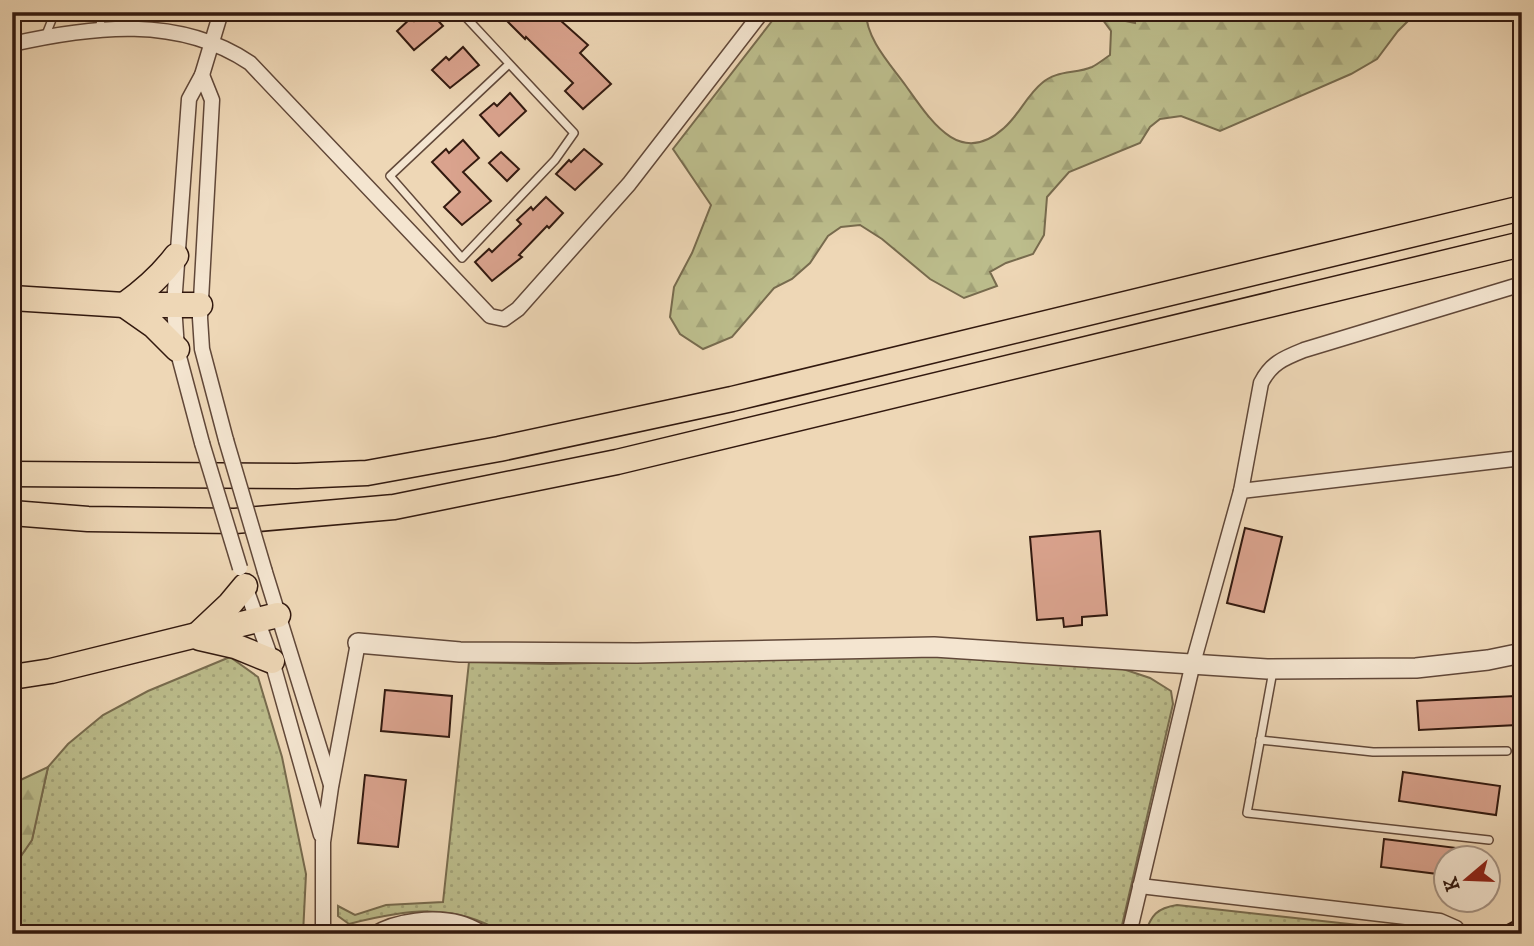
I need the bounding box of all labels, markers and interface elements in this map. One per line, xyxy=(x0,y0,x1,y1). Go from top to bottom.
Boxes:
north arrow xyxy=(1432,844,1502,914)
text: K xyxy=(1439,873,1465,894)

